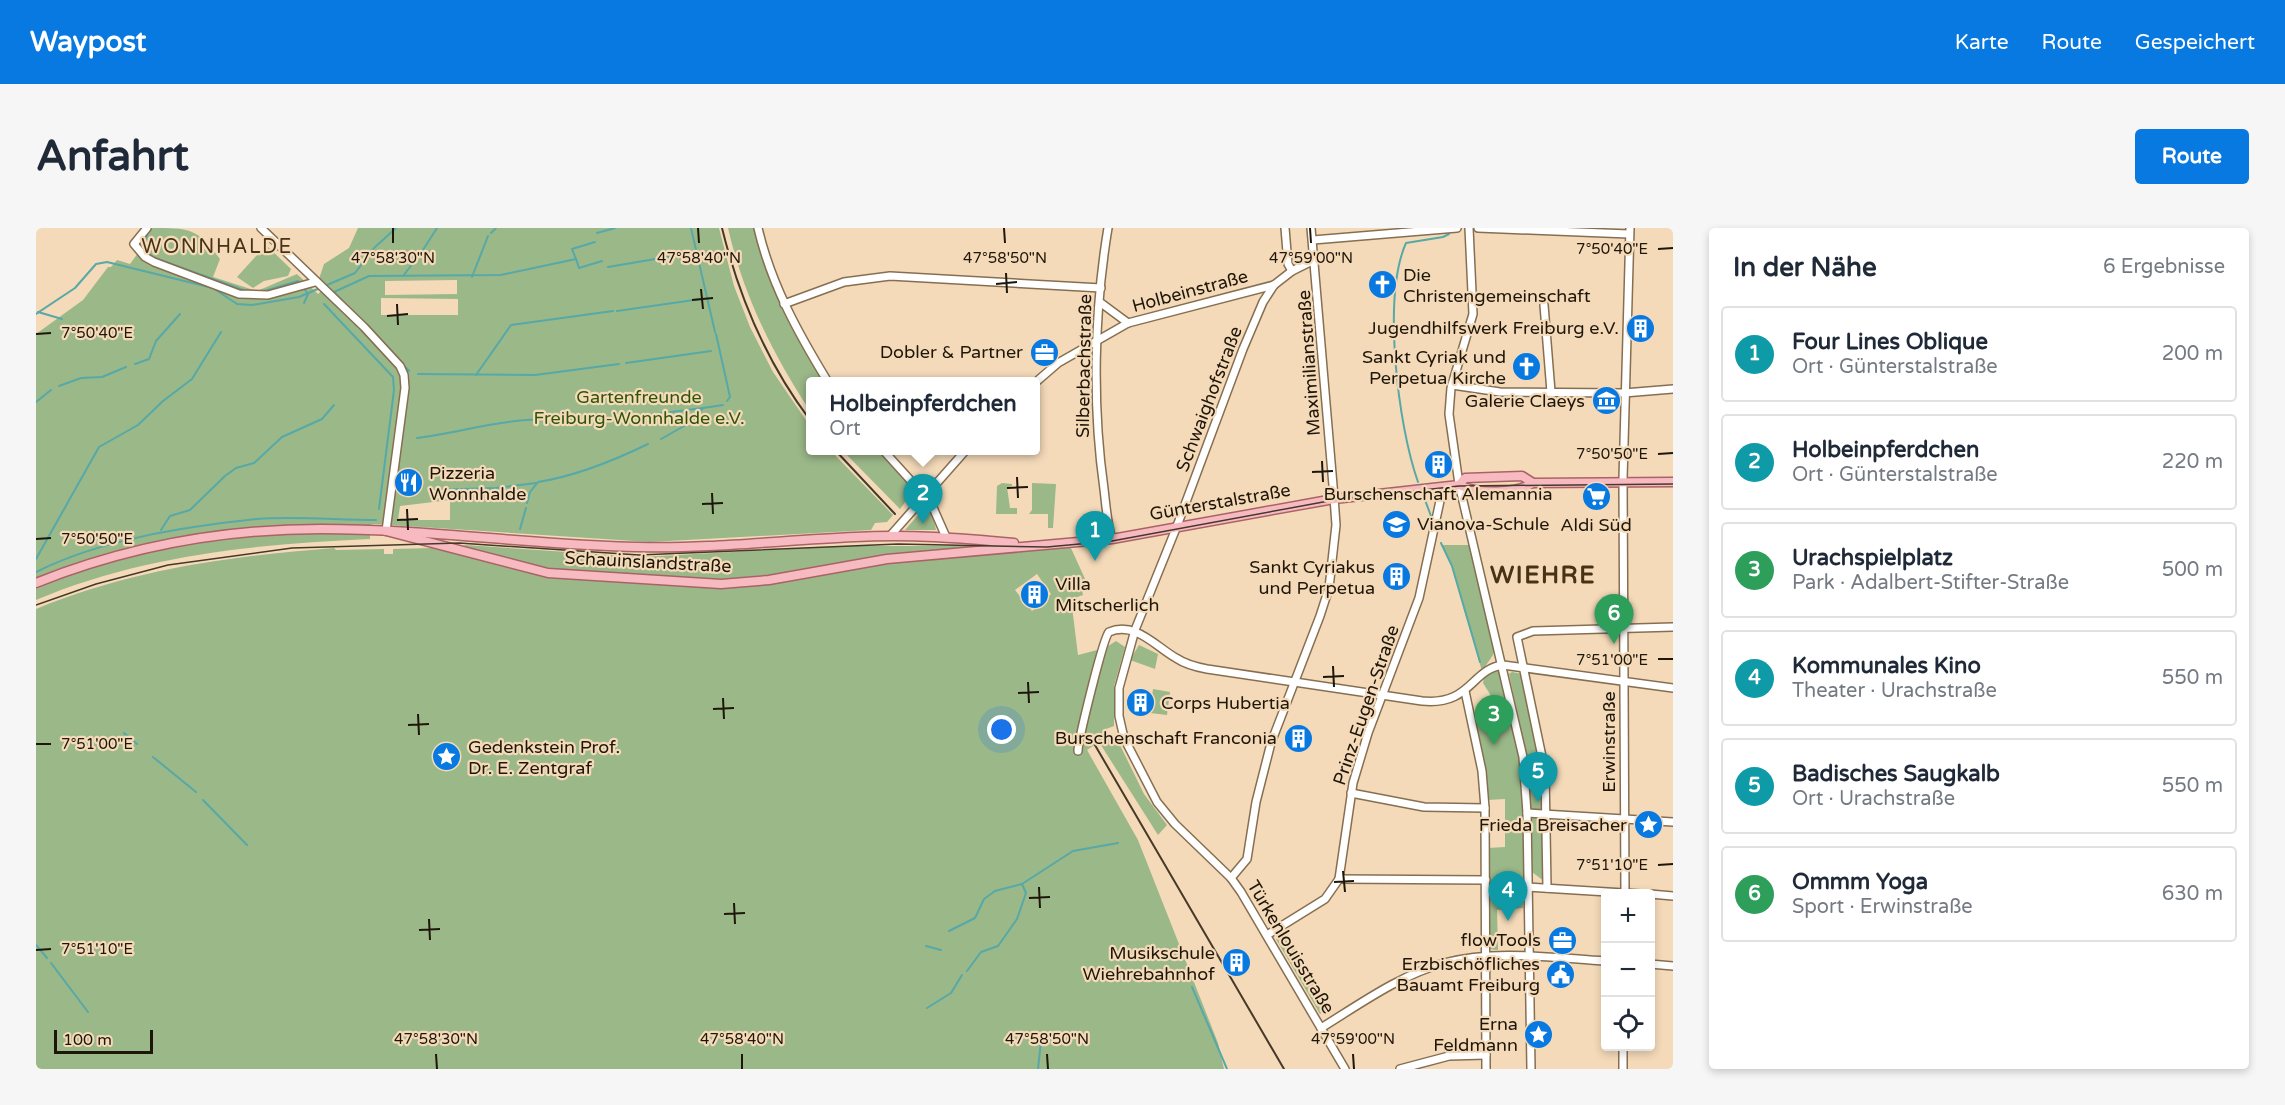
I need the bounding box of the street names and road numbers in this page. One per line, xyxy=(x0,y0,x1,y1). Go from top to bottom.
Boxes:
street label: Holbeinstraße xyxy=(1130,265,1250,317)
street label: Maximilianstraße xyxy=(1293,289,1325,437)
street label: Silberbachstraße xyxy=(1072,294,1096,438)
street label: Schwaighofstraße xyxy=(1171,323,1247,475)
street label: Günterstalstraße xyxy=(1148,479,1292,525)
street label: Schauinslandstraße xyxy=(564,547,732,577)
street label: Prinz-Eugen-Straße xyxy=(1328,622,1404,788)
street label: Erwinstraße xyxy=(1598,691,1620,793)
street label: Türkenlouisstraße xyxy=(1243,876,1339,1018)

